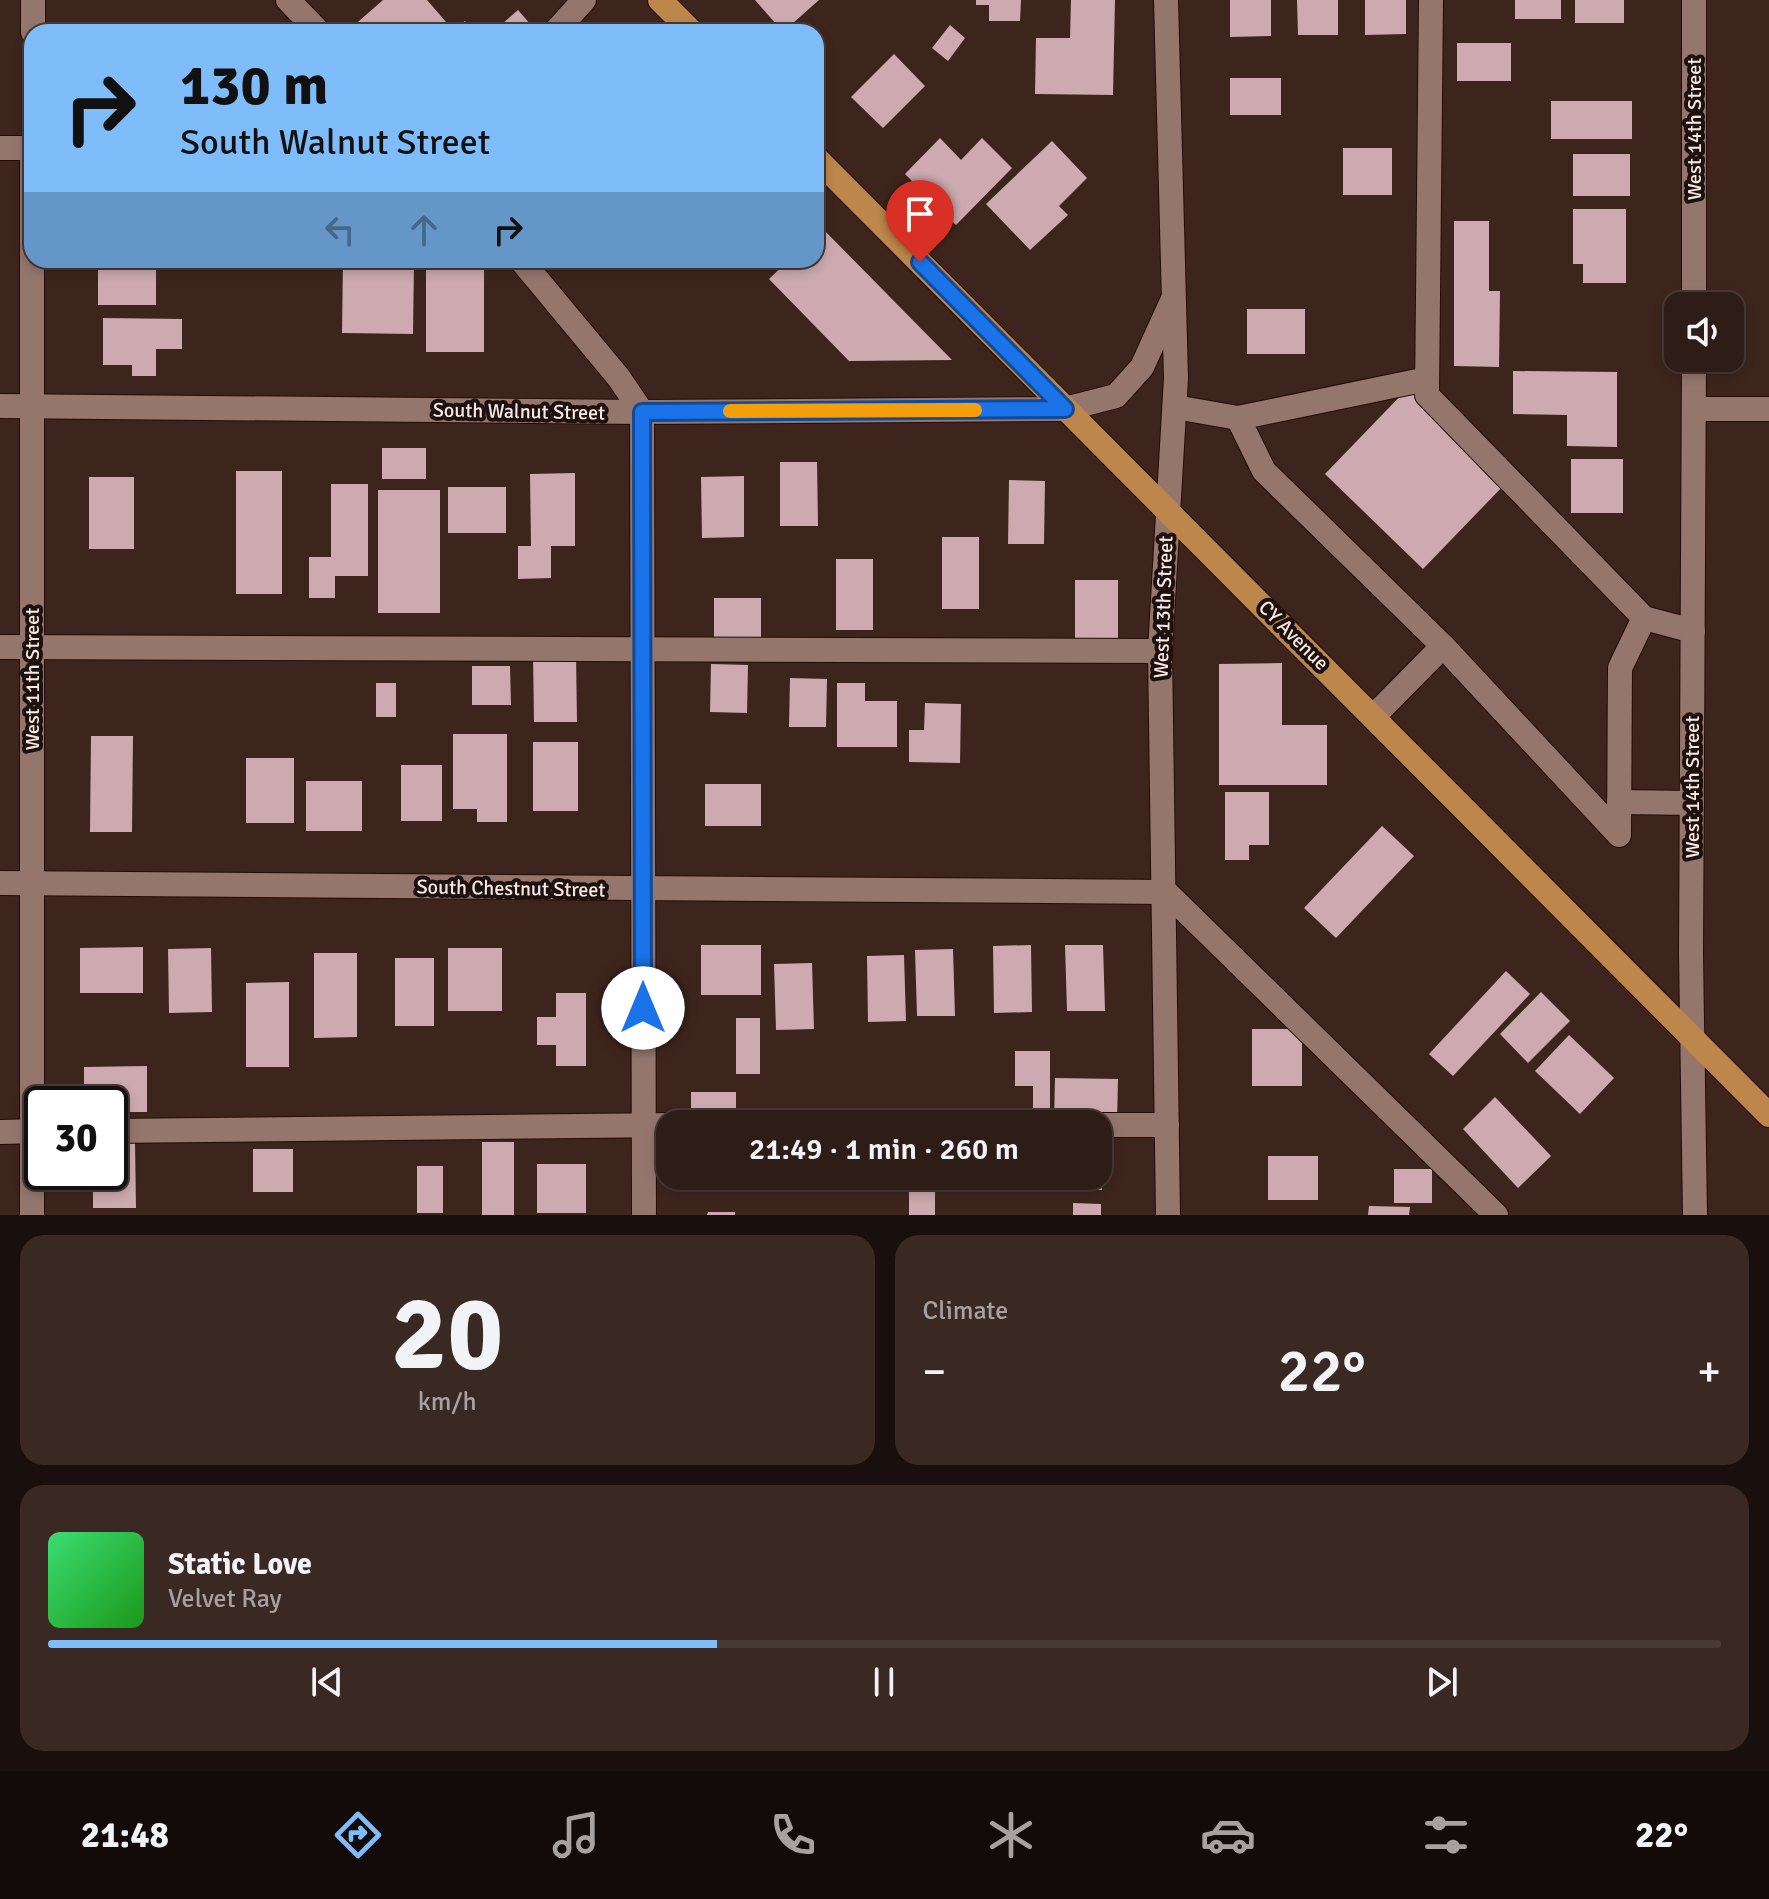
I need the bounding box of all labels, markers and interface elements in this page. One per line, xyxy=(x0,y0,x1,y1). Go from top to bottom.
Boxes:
text: 130 m xyxy=(180,51,328,120)
icon: right xyxy=(48,56,152,160)
street label: West 14th Street xyxy=(1682,58,1707,200)
text: South Walnut Street xyxy=(180,120,490,165)
pin xyxy=(886,180,954,262)
icon: arrive xyxy=(898,192,942,236)
icon: left xyxy=(318,208,362,252)
icon: ahead xyxy=(402,208,446,252)
icon: right xyxy=(486,208,530,252)
map controls xyxy=(1664,292,1744,372)
button: sound xyxy=(1664,292,1744,372)
street label: South Walnut Street xyxy=(433,397,605,426)
street label: West 13th Street xyxy=(1149,535,1178,679)
street label: CY Avenue xyxy=(1253,595,1334,676)
street label: West 11th Street xyxy=(20,608,45,750)
street label: West 14th Street xyxy=(1680,716,1705,858)
street label: South Chestnut Street xyxy=(416,874,606,903)
position arrow xyxy=(601,966,685,1050)
speed limit sign: 30 xyxy=(24,1086,128,1190)
text: 21:49 · 1 min · 260 m xyxy=(749,1131,1019,1168)
text: 20 xyxy=(391,1270,503,1398)
text: Climate xyxy=(923,1295,1008,1327)
text: 22° xyxy=(1278,1335,1366,1409)
text: − xyxy=(923,1345,946,1399)
text: + xyxy=(1697,1345,1721,1399)
text: km/h xyxy=(418,1386,477,1418)
text: Static Love xyxy=(168,1546,312,1583)
text: Velvet Ray xyxy=(168,1583,282,1615)
icon: previous xyxy=(305,1660,349,1704)
icon: pause xyxy=(862,1660,906,1704)
icon: next xyxy=(1420,1660,1464,1704)
icon: directions xyxy=(330,1807,386,1863)
icon: music xyxy=(548,1807,604,1863)
icon: phone xyxy=(765,1807,821,1863)
icon: climate xyxy=(983,1807,1039,1863)
icon: car xyxy=(1200,1807,1256,1863)
icon: filters xyxy=(1418,1807,1474,1863)
text: 21:48 xyxy=(81,1813,169,1858)
text: 22° xyxy=(1635,1813,1688,1858)

